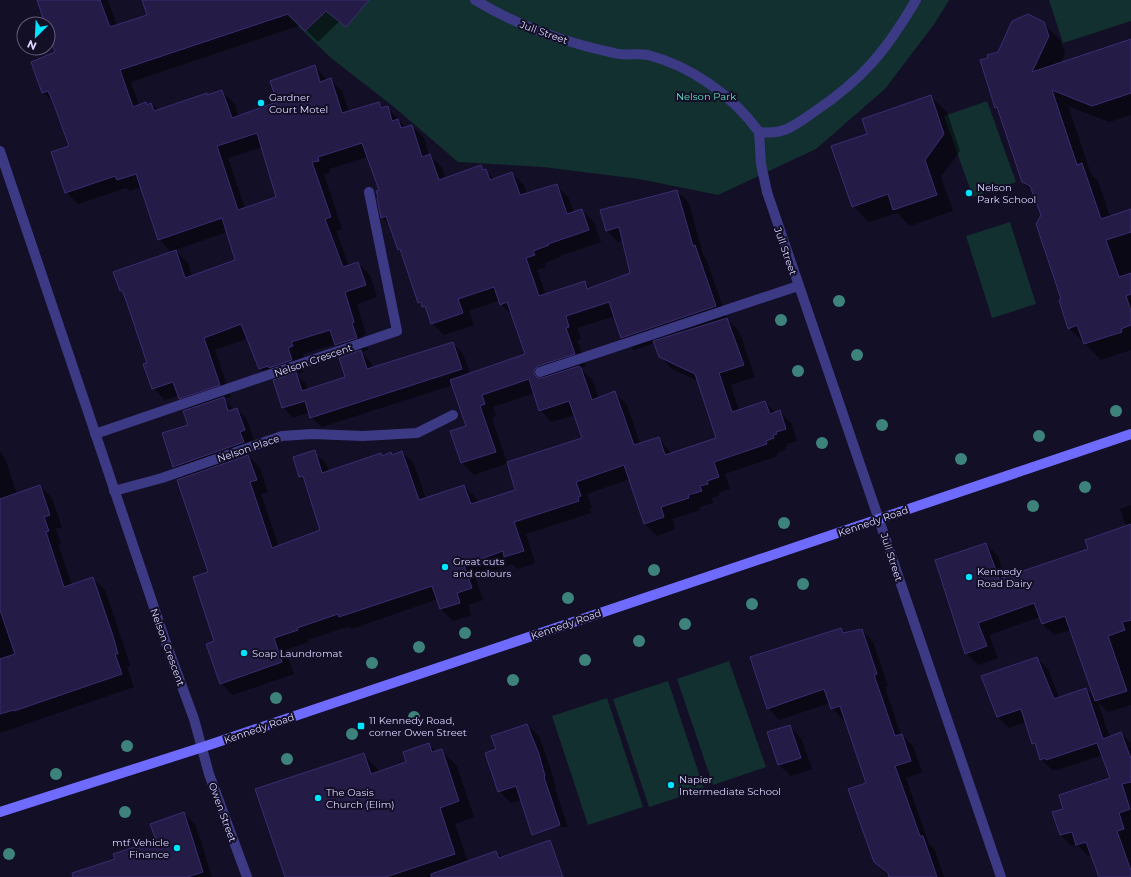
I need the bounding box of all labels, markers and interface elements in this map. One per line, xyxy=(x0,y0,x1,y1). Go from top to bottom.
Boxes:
north arrow xyxy=(16,16,56,56)
street label: Jull Street xyxy=(517,17,570,47)
text: N xyxy=(25,37,39,53)
park label: Nelson Park xyxy=(676,90,736,103)
place label: Gardner Court Motel xyxy=(269,91,328,116)
marker: Gardner Court Motel xyxy=(256,98,266,108)
place label: Nelson Park School xyxy=(977,181,1036,206)
marker: Nelson Park School xyxy=(964,188,974,198)
street label: Jull Street xyxy=(771,224,800,277)
street label: Nelson Crescent xyxy=(272,341,354,380)
street label: Nelson Place xyxy=(215,432,281,465)
street label: Kennedy Road xyxy=(836,503,910,540)
street label: Jull Street xyxy=(877,530,905,583)
place label: Great cuts and colours xyxy=(453,555,512,580)
marker: Great cuts and colours xyxy=(440,562,450,572)
place label: Kennedy Road Dairy xyxy=(977,565,1033,590)
marker: Kennedy Road Dairy xyxy=(964,572,974,582)
street label: Kennedy Road xyxy=(529,606,603,643)
street label: Nelson Crescent xyxy=(147,607,188,688)
place label: Soap Laundromat xyxy=(252,647,342,660)
marker: Soap Laundromat xyxy=(239,648,249,658)
street label: Kennedy Road xyxy=(222,710,296,747)
place label: 11 Kennedy Road, corner Owen Street xyxy=(369,714,467,739)
marker: 11 Kennedy Road, corner Owen Street xyxy=(356,721,366,731)
place label: Napier Intermediate School xyxy=(679,773,781,798)
street label: Owen Street xyxy=(206,780,239,844)
marker: Napier Intermediate School xyxy=(666,780,676,790)
place label: The Oasis Church (Elim) xyxy=(326,786,395,811)
marker: The Oasis Church (Elim) xyxy=(313,793,323,803)
place label: mtf Vehicle Finance xyxy=(112,836,169,861)
marker: mtf Vehicle Finance xyxy=(172,843,182,853)

